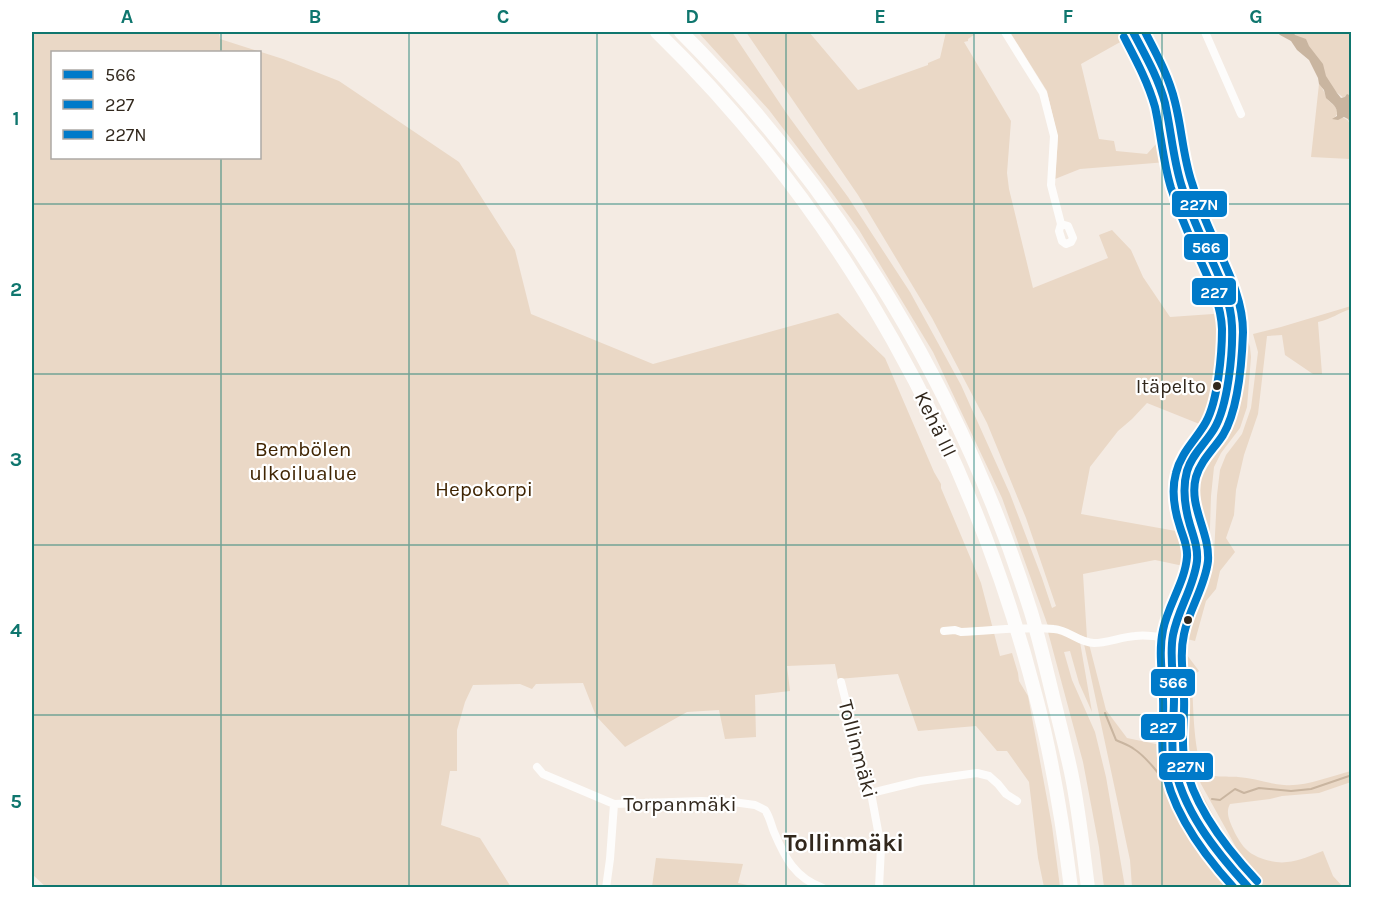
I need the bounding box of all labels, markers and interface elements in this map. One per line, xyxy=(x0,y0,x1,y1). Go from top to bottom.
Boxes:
text: A xyxy=(121,5,134,28)
text: B xyxy=(309,5,321,28)
text: C xyxy=(497,5,509,28)
text: D xyxy=(685,5,699,28)
text: E xyxy=(874,5,886,28)
text: F xyxy=(1063,5,1074,28)
text: G xyxy=(1249,5,1263,28)
legend xyxy=(51,51,261,159)
text: 566 xyxy=(105,64,136,86)
text: 227 xyxy=(105,94,135,116)
text: 1 xyxy=(12,107,20,130)
text: 227N xyxy=(105,124,147,146)
line badge: 227N xyxy=(1171,190,1228,218)
text: 227N xyxy=(1180,195,1218,214)
line badge: 566 xyxy=(1183,233,1229,261)
text: 566 xyxy=(1192,238,1220,257)
line badge: 227 xyxy=(1191,277,1237,306)
text: 2 xyxy=(10,278,22,301)
text: 227 xyxy=(1200,283,1228,302)
place label: Itäpelto xyxy=(1136,375,1206,398)
marker: Itäpelto xyxy=(1211,380,1223,392)
street label: Kehä III xyxy=(910,387,962,461)
park label: Bembölen ulkoilualue xyxy=(249,437,357,485)
text: 3 xyxy=(10,448,22,471)
park label: Hepokorpi xyxy=(435,477,533,501)
unlabelled marker xyxy=(1182,614,1194,626)
text: 4 xyxy=(10,619,22,642)
line badge: 566 xyxy=(1150,668,1196,697)
text: 566 xyxy=(1159,673,1187,692)
street label: Tollinmäki xyxy=(833,697,883,801)
line badge: 227 xyxy=(1140,713,1186,741)
text: 227 xyxy=(1149,718,1177,737)
line badge: 227N xyxy=(1158,752,1214,781)
text: 227N xyxy=(1167,757,1205,776)
text: 5 xyxy=(10,790,22,813)
street label: Torpanmäki xyxy=(623,792,737,816)
district label: Tollinmäki xyxy=(784,829,904,857)

